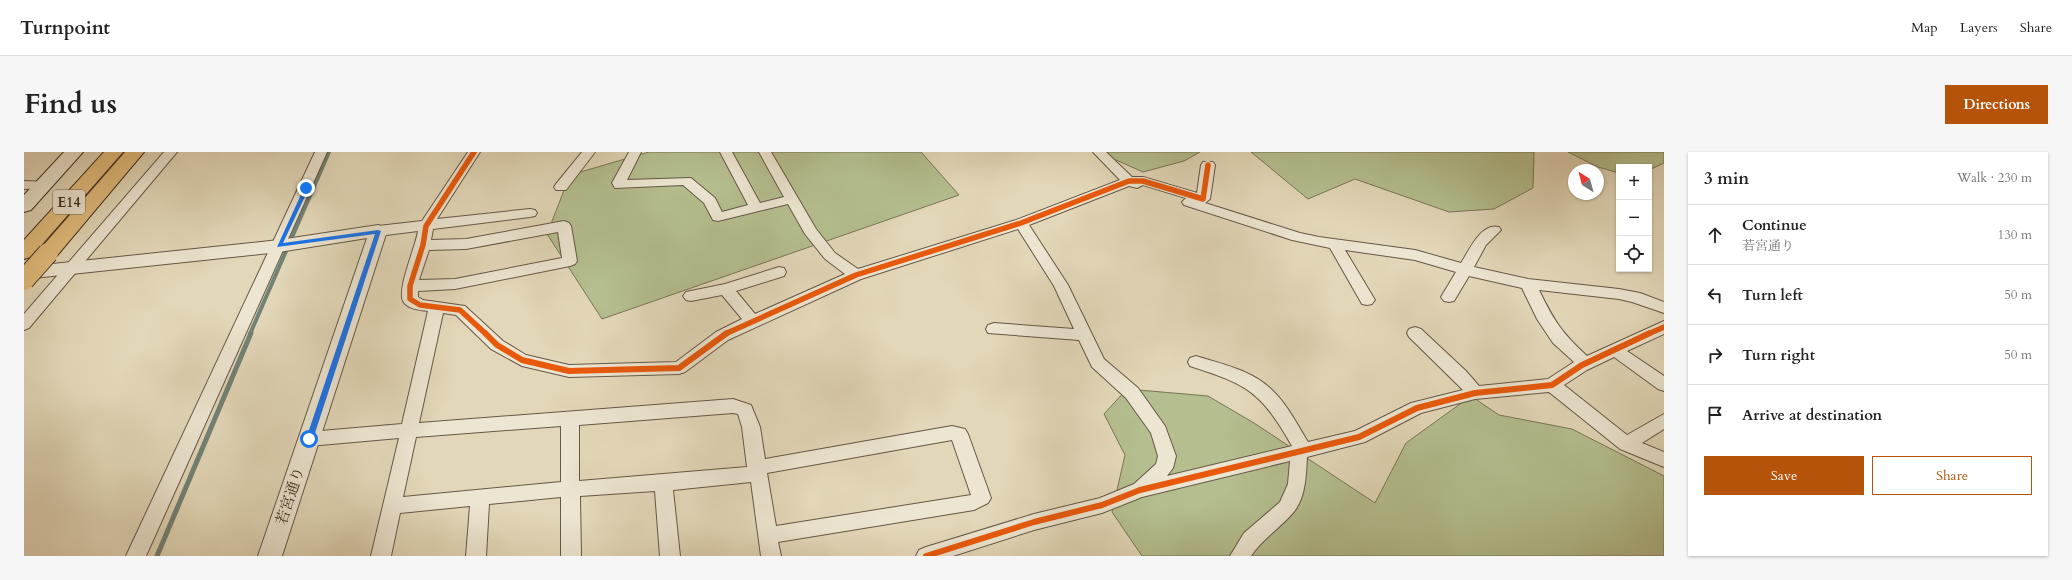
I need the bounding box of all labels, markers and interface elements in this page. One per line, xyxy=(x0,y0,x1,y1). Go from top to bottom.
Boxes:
text: Turnpoint xyxy=(20,15,110,41)
text: Map xyxy=(1911,18,1938,37)
text: Layers xyxy=(1960,18,1998,37)
text: Share xyxy=(2020,18,2052,37)
text: Find us xyxy=(24,85,117,123)
button: Directions xyxy=(1945,85,2048,124)
north arrow xyxy=(1568,164,1604,200)
map controls xyxy=(1616,164,1652,272)
button: + xyxy=(1616,164,1652,200)
text: 3 min xyxy=(1704,167,1749,190)
text: Walk · 230 m xyxy=(1957,169,2032,187)
route end xyxy=(297,179,315,197)
road number: E14 xyxy=(53,190,85,214)
button: − xyxy=(1616,200,1652,236)
text: Continue xyxy=(1742,215,1807,235)
icon: ahead xyxy=(1704,224,1726,246)
text: 130 m xyxy=(1998,226,2032,244)
button: locate xyxy=(1616,236,1652,272)
text: 若宮通り xyxy=(1742,237,1794,255)
icon: left xyxy=(1704,284,1726,306)
text: Turn left xyxy=(1742,285,1803,305)
text: 50 m xyxy=(2004,286,2032,304)
icon: right xyxy=(1704,344,1726,366)
text: Turn right xyxy=(1742,345,1815,365)
text: 50 m xyxy=(2004,346,2032,364)
icon: arrive xyxy=(1704,404,1726,426)
text: Arrive at destination xyxy=(1742,405,1882,425)
route start xyxy=(300,430,318,448)
button: Save xyxy=(1704,456,1864,495)
button: Share xyxy=(1872,456,2032,495)
street label: 若宮通り xyxy=(271,464,309,528)

